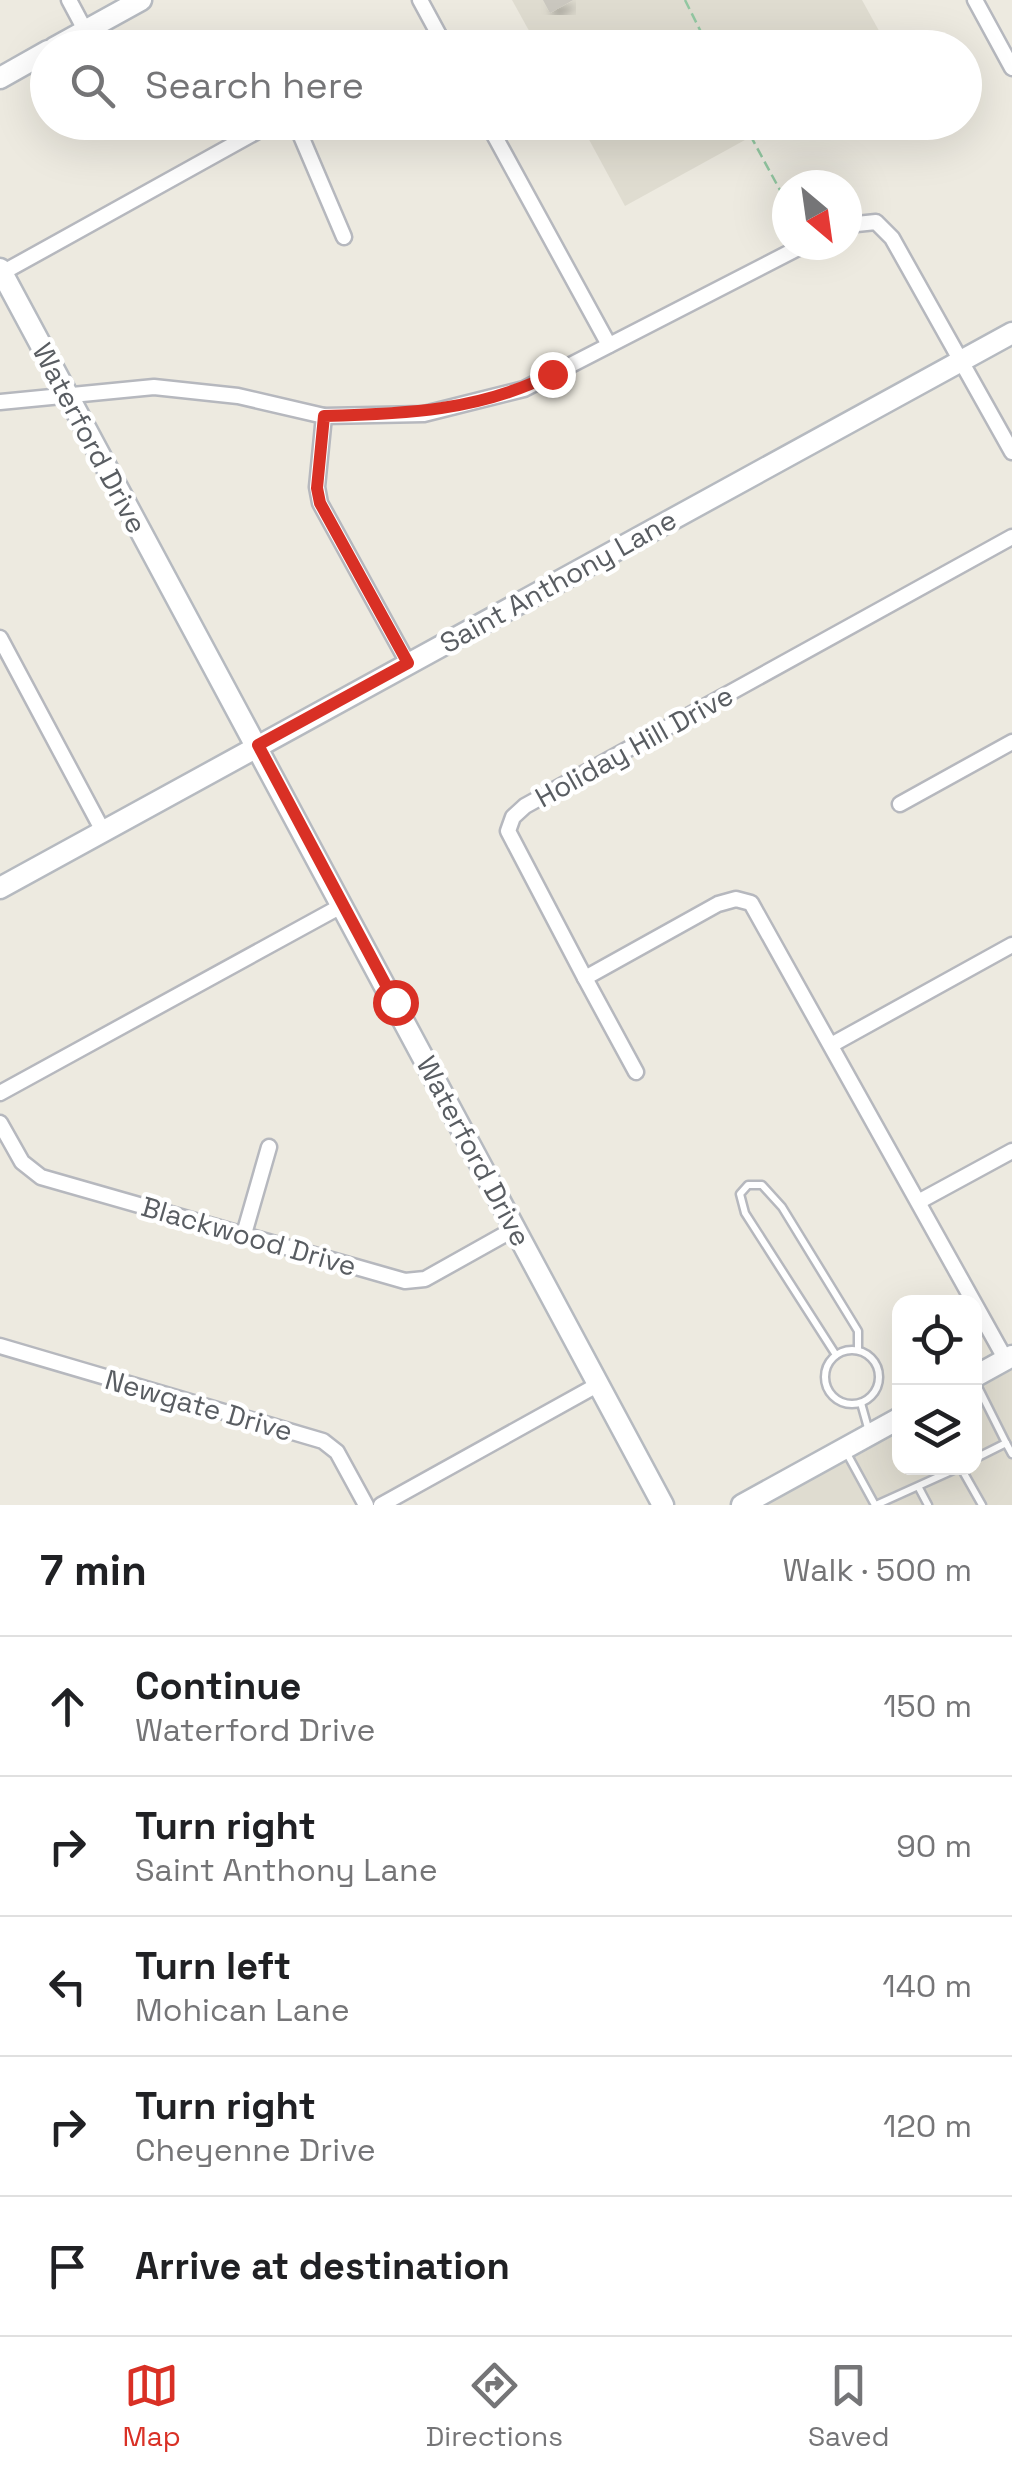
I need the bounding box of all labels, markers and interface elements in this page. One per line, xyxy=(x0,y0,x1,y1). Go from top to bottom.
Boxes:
search box xyxy=(30,30,982,140)
icon: search xyxy=(65,58,120,113)
text: Search here xyxy=(145,61,364,109)
north arrow xyxy=(772,170,862,260)
street label: Waterford Drive xyxy=(25,337,155,539)
route end xyxy=(530,352,576,398)
street label: Saint Anthony Lane xyxy=(433,501,683,661)
street label: Holiday Hill Drive xyxy=(529,677,739,815)
route start xyxy=(373,980,419,1026)
street label: Waterford Drive xyxy=(409,1050,539,1252)
street label: Blackwood Drive xyxy=(137,1188,361,1284)
map controls xyxy=(892,1295,982,1475)
button: locate xyxy=(892,1295,982,1385)
street label: Newgate Drive xyxy=(101,1361,297,1449)
button: layers xyxy=(892,1385,982,1475)
text: 7 min xyxy=(40,1544,147,1597)
text: Walk · 500 m xyxy=(783,1550,972,1590)
text: Continue xyxy=(135,1662,301,1710)
icon: ahead xyxy=(40,1679,95,1734)
text: 150 m xyxy=(883,1686,972,1726)
text: Waterford Drive xyxy=(135,1710,375,1750)
text: Turn right xyxy=(135,1802,316,1850)
icon: right xyxy=(40,1819,95,1874)
text: 90 m xyxy=(896,1826,972,1866)
text: Saint Anthony Lane xyxy=(135,1850,438,1890)
text: Turn left xyxy=(135,1942,291,1990)
icon: left xyxy=(40,1959,95,2014)
text: 140 m xyxy=(882,1966,972,2006)
text: Mohican Lane xyxy=(135,1990,350,2030)
text: Turn right xyxy=(135,2082,316,2130)
icon: right xyxy=(40,2099,95,2154)
text: 120 m xyxy=(883,2106,972,2146)
text: Cheyenne Drive xyxy=(135,2130,376,2170)
icon: arrive xyxy=(40,2239,95,2294)
text: Arrive at destination xyxy=(135,2242,510,2290)
tab: Map xyxy=(122,2358,181,2454)
tab: Directions xyxy=(426,2358,563,2454)
tab: Saved xyxy=(808,2358,890,2454)

